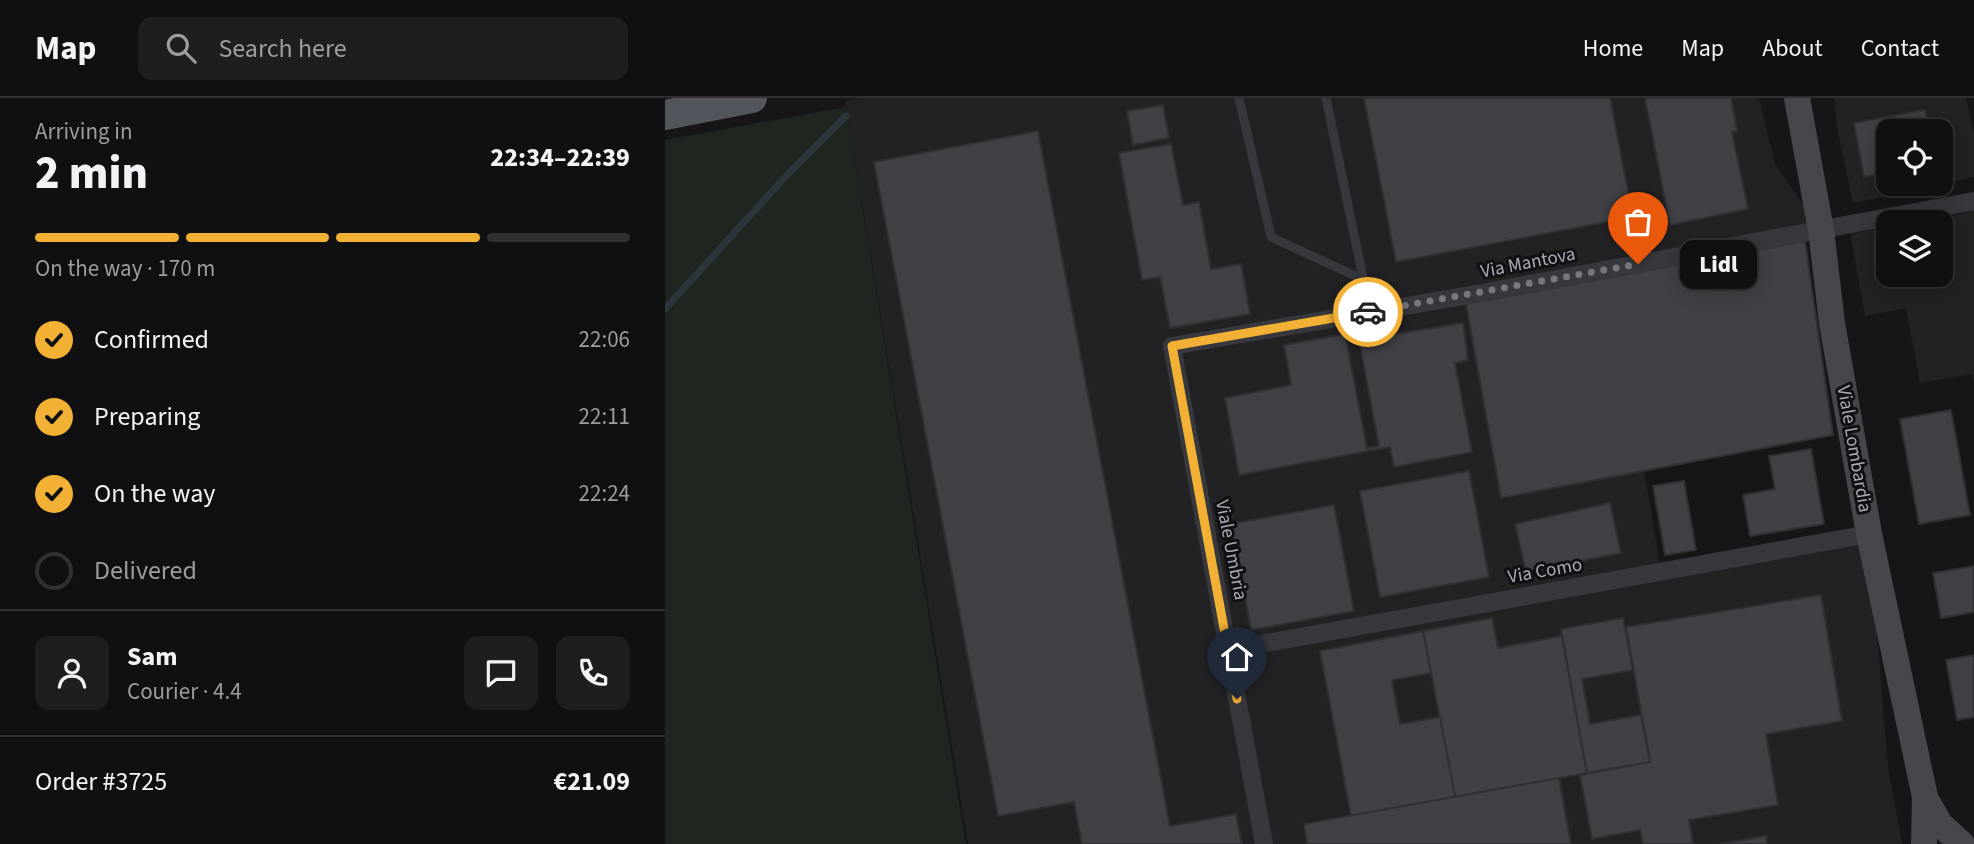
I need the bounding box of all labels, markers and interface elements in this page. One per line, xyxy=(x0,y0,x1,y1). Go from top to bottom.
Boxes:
search box xyxy=(138,17,628,80)
text: Map xyxy=(35,25,96,72)
icon: search xyxy=(162,29,200,67)
text: Search here xyxy=(218,30,347,67)
text: Home xyxy=(1583,31,1643,66)
text: Map xyxy=(1681,31,1724,66)
text: About xyxy=(1762,31,1823,66)
text: Contact xyxy=(1861,31,1939,66)
text: Arriving in xyxy=(35,115,133,148)
map controls xyxy=(1876,119,1953,287)
button: locate xyxy=(1876,119,1953,196)
text: 22:34–22:39 xyxy=(490,139,630,176)
text: 2 min xyxy=(35,141,148,206)
pin xyxy=(1608,192,1668,264)
icon: bag xyxy=(1619,203,1657,241)
button: layers xyxy=(1876,210,1953,287)
callout: Lidl xyxy=(1680,240,1757,288)
street label: Via Mantova xyxy=(1478,241,1578,285)
text: Lidl xyxy=(1699,248,1738,281)
text: On the way · 170 m xyxy=(35,252,215,285)
courier xyxy=(1333,277,1403,347)
icon: car xyxy=(1349,293,1387,331)
icon: check xyxy=(35,321,73,359)
text: Confirmed xyxy=(94,321,209,358)
text: 22:06 xyxy=(579,323,630,356)
street label: Viale Lombardia xyxy=(1830,384,1878,514)
icon: check xyxy=(35,398,73,436)
text: Preparing xyxy=(94,398,200,435)
text: 22:11 xyxy=(579,400,630,433)
icon: check xyxy=(35,475,73,513)
text: On the way xyxy=(94,475,215,512)
text: 22:24 xyxy=(579,477,630,510)
street label: Viale Umbria xyxy=(1208,498,1254,602)
street label: Via Como xyxy=(1506,551,1584,591)
text: Delivered xyxy=(94,552,197,589)
pin xyxy=(1207,627,1267,699)
button: person xyxy=(35,636,109,710)
button: chat xyxy=(464,636,538,710)
button: phone xyxy=(556,636,630,710)
text: Sam xyxy=(127,638,177,675)
icon: home xyxy=(1218,638,1256,676)
text: Courier · 4.4 xyxy=(127,675,242,708)
text: Order #3725 xyxy=(35,763,167,800)
text: €21.09 xyxy=(554,763,630,800)

